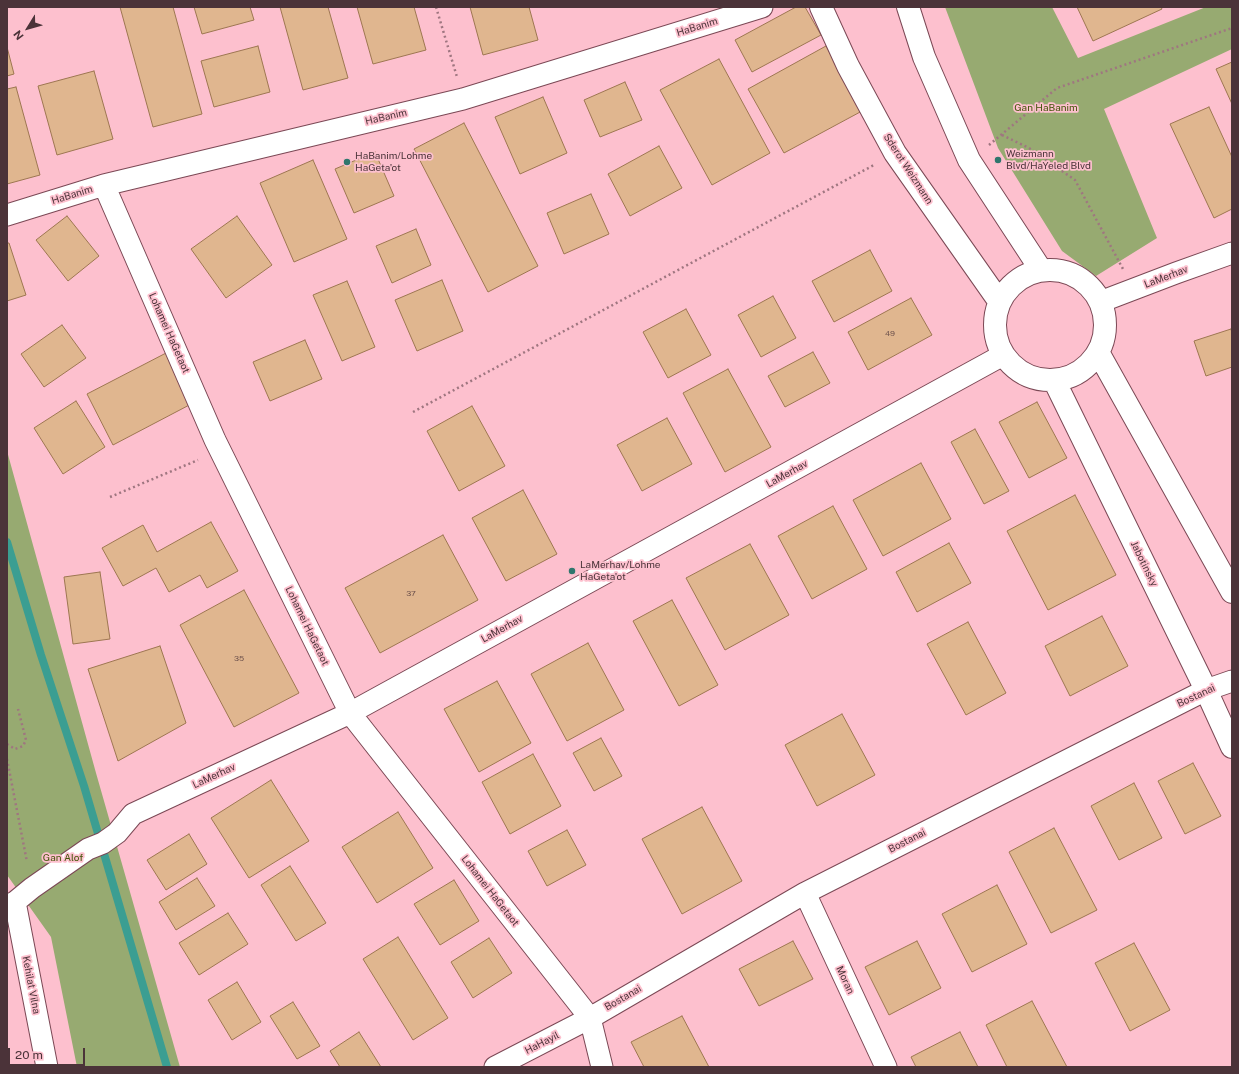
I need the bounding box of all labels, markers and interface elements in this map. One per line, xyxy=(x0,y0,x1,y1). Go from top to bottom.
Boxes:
north arrow xyxy=(8,8,48,48)
street label: HaBanim xyxy=(675,15,719,39)
text: N xyxy=(11,28,26,42)
park label: Gan HaBanim xyxy=(1014,102,1078,114)
street label: HaBanim xyxy=(364,106,408,128)
street label: Sderot Weizmann xyxy=(881,132,935,206)
place label: Weizmann Blvd/HaYeled Blvd xyxy=(1006,148,1091,172)
place label: HaBanim/Lohme HaGeta'ot xyxy=(355,150,432,174)
marker: Weizmann Blvd/HaYeled Blvd xyxy=(993,155,1003,165)
marker: HaBanim/Lohme HaGeta'ot xyxy=(342,157,352,167)
street label: HaBanim xyxy=(50,183,94,207)
street label: LaMerhav xyxy=(1143,263,1189,291)
street label: Lohamei HaGetaot xyxy=(146,291,192,375)
house number: 49 xyxy=(885,329,895,339)
street label: LaMerhav xyxy=(764,458,810,490)
street label: Jabotinsky xyxy=(1128,539,1160,589)
place label: LaMerhav/Lohme HaGeta'ot xyxy=(580,559,660,582)
marker: LaMerhav/Lohme HaGeta'ot xyxy=(567,566,577,576)
street label: Lohamei HaGetaot xyxy=(283,585,331,667)
house number: 37 xyxy=(406,589,416,599)
street label: LaMerhav xyxy=(479,613,525,645)
house number: 35 xyxy=(234,654,244,664)
street label: Bostanai xyxy=(1175,682,1217,710)
street label: LaMerhav xyxy=(191,761,237,791)
street label: Bostanai xyxy=(886,826,928,856)
park label: Gan Alof xyxy=(43,852,83,864)
street label: Lohamei HaGetaot xyxy=(459,853,521,929)
street label: Kehilat Vilna xyxy=(20,955,42,1015)
street label: Moran xyxy=(833,964,857,996)
street label: Bostanai xyxy=(602,983,644,1013)
street label: HaHayil xyxy=(523,1029,561,1057)
scale bar xyxy=(10,1040,87,1066)
text: 20 m xyxy=(15,1048,43,1062)

